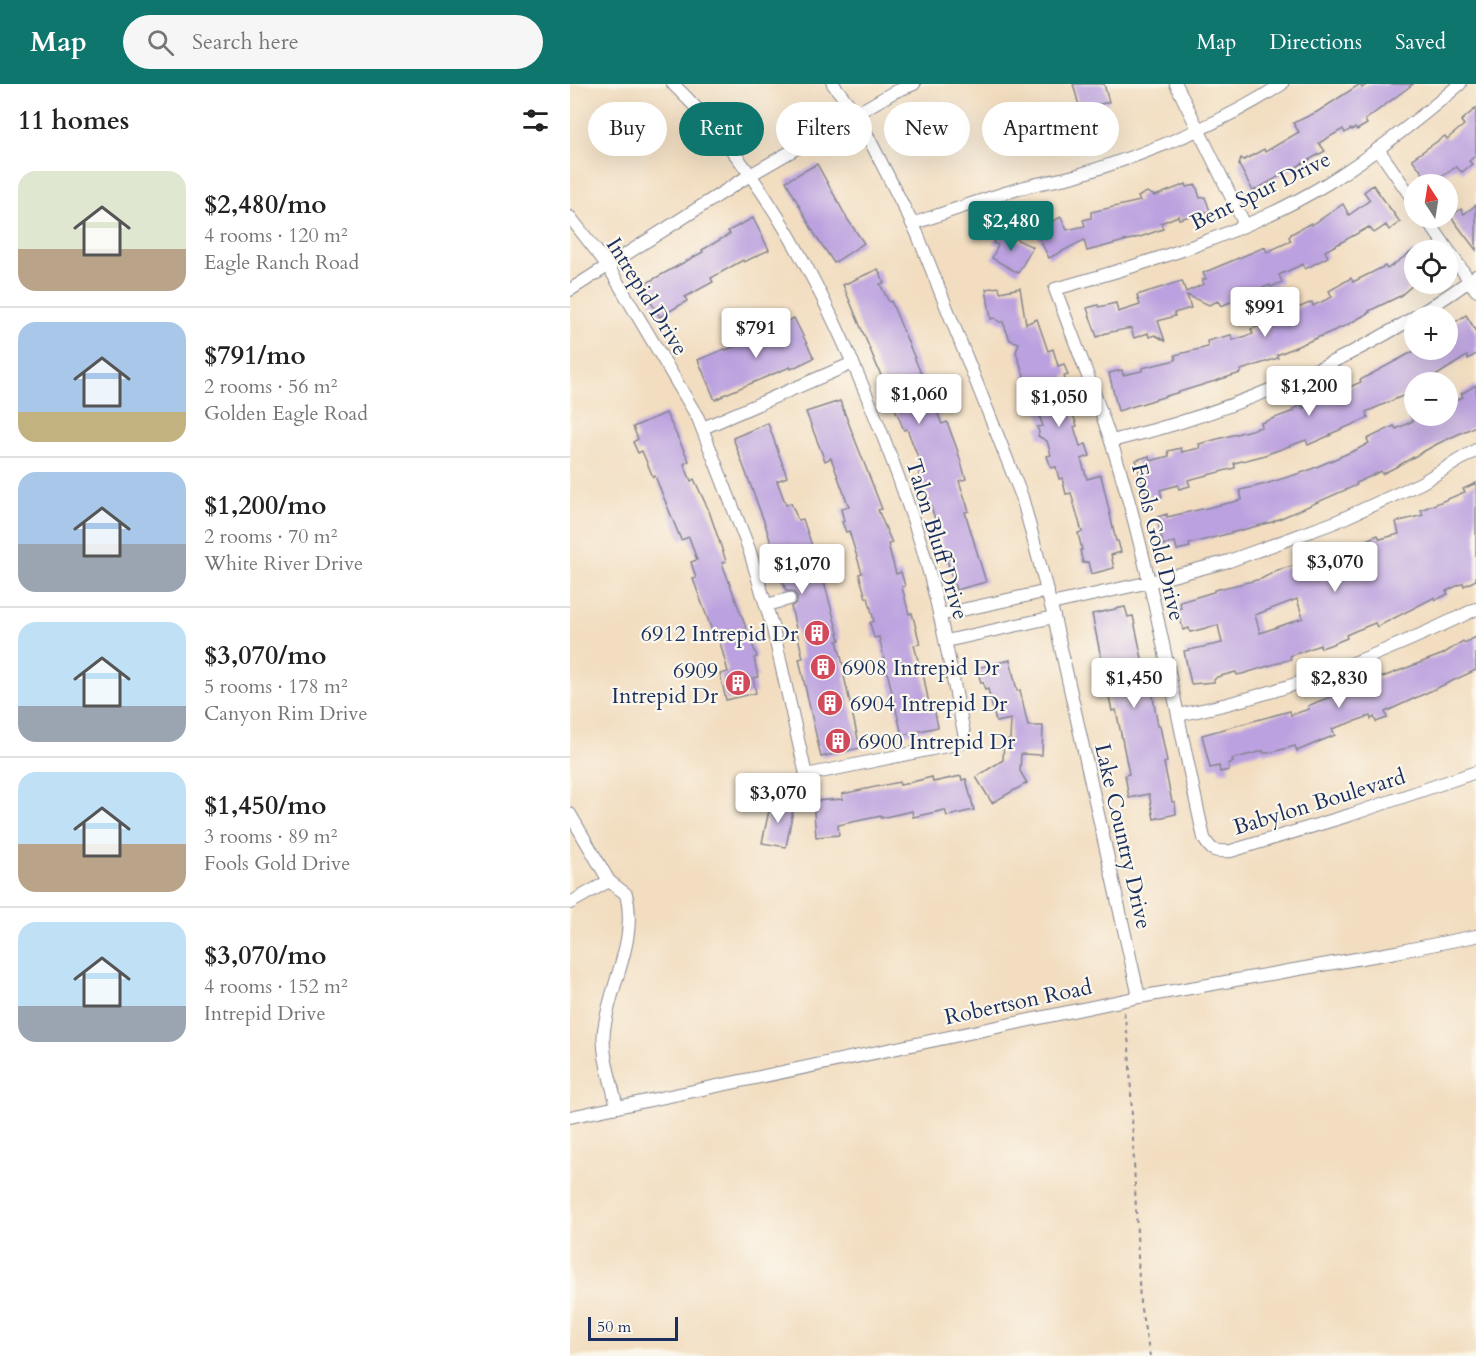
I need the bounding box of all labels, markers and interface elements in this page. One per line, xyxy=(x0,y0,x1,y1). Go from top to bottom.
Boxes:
search box xyxy=(123,15,543,69)
text: Map xyxy=(30,23,87,61)
icon: search xyxy=(144,26,177,59)
text: Search here xyxy=(192,27,299,57)
text: Map xyxy=(1196,28,1236,57)
text: Directions xyxy=(1269,28,1362,57)
text: Saved xyxy=(1395,28,1446,57)
chip: Buy xyxy=(588,102,667,156)
chip: Rent xyxy=(679,102,764,156)
chip: Filters xyxy=(776,102,872,156)
chip: New xyxy=(884,102,970,156)
chip: Apartment xyxy=(982,102,1119,156)
text: 11 homes xyxy=(18,103,129,138)
icon: filters xyxy=(519,104,552,137)
street label: Bent Spur Drive xyxy=(1185,144,1335,238)
north arrow xyxy=(1404,174,1458,228)
map controls xyxy=(1404,174,1458,426)
text: $2,480/mo xyxy=(204,187,327,222)
icon: home xyxy=(66,195,138,267)
pin: $2,480 xyxy=(962,201,1060,252)
text: $2,480 xyxy=(982,207,1040,234)
text: 4 rooms · 120 m² xyxy=(204,222,348,249)
street label: Intrepid Drive xyxy=(599,232,695,361)
button: locate xyxy=(1404,240,1458,294)
text: Eagle Ranch Road xyxy=(204,249,359,276)
pin: $991 xyxy=(1229,287,1301,338)
text: $991 xyxy=(1245,293,1285,320)
button: + xyxy=(1404,306,1458,360)
pin: $791 xyxy=(720,308,792,359)
text: $791 xyxy=(736,314,776,341)
text: $791/mo xyxy=(204,338,306,373)
icon: home xyxy=(66,346,138,418)
pin: $1,200 xyxy=(1260,366,1358,417)
text: $1,200 xyxy=(1280,372,1338,399)
button: − xyxy=(1404,372,1458,426)
text: 2 rooms · 56 m² xyxy=(204,373,337,400)
pin: $1,060 xyxy=(870,374,968,425)
pin: $1,050 xyxy=(1010,377,1108,428)
text: $1,060 xyxy=(890,380,948,407)
text: $1,050 xyxy=(1030,383,1088,410)
text: Golden Eagle Road xyxy=(204,400,368,427)
street label: Talon Bluff Drive xyxy=(898,455,976,623)
street label: Fools Gold Drive xyxy=(1124,461,1192,624)
text: $1,200/mo xyxy=(204,488,327,523)
icon: home xyxy=(66,496,138,568)
text: 2 rooms · 70 m² xyxy=(204,523,337,550)
pin: $3,070 xyxy=(1286,542,1384,593)
pin: $1,070 xyxy=(753,544,851,595)
text: $3,070 xyxy=(1306,548,1364,575)
text: White River Drive xyxy=(204,550,363,577)
text: $1,070 xyxy=(773,550,831,577)
building icon: 6912 Intrepid Dr xyxy=(802,618,832,648)
place label: 6912 Intrepid Dr xyxy=(641,619,799,649)
text: $3,070/mo xyxy=(204,638,327,673)
icon: home xyxy=(66,646,138,718)
building icon: 6908 Intrepid Dr xyxy=(808,652,838,682)
place label: 6908 Intrepid Dr xyxy=(842,653,1000,683)
place label: 6909 Intrepid Dr xyxy=(612,656,719,711)
pin: $1,450 xyxy=(1085,658,1183,709)
pin: $2,830 xyxy=(1290,658,1388,709)
text: $1,450 xyxy=(1105,664,1163,691)
text: $2,830 xyxy=(1310,664,1368,691)
building icon: 6909 Intrepid Dr xyxy=(723,668,753,698)
text: 5 rooms · 178 m² xyxy=(204,673,348,700)
building icon: 6904 Intrepid Dr xyxy=(815,688,845,718)
place label: 6904 Intrepid Dr xyxy=(850,689,1008,719)
text: Canyon Rim Drive xyxy=(204,700,368,727)
building icon: 6900 Intrepid Dr xyxy=(823,726,853,756)
place label: 6900 Intrepid Dr xyxy=(858,727,1016,757)
street label: Lake Country Drive xyxy=(1087,741,1159,932)
street label: Babylon Boulevard xyxy=(1229,761,1409,842)
pin: $3,070 xyxy=(729,773,827,824)
text: $3,070 xyxy=(749,779,807,806)
text: $1,450/mo xyxy=(204,788,327,823)
icon: home xyxy=(66,796,138,868)
text: 3 rooms · 89 m² xyxy=(204,823,337,850)
text: Fools Gold Drive xyxy=(204,850,350,877)
text: $3,070/mo xyxy=(204,938,327,973)
icon: home xyxy=(66,946,138,1018)
street label: Robertson Road xyxy=(942,972,1095,1032)
text: 4 rooms · 152 m² xyxy=(204,973,348,1000)
text: Intrepid Drive xyxy=(204,1000,326,1027)
scale bar xyxy=(588,1314,678,1342)
text: 50 m xyxy=(597,1316,631,1338)

